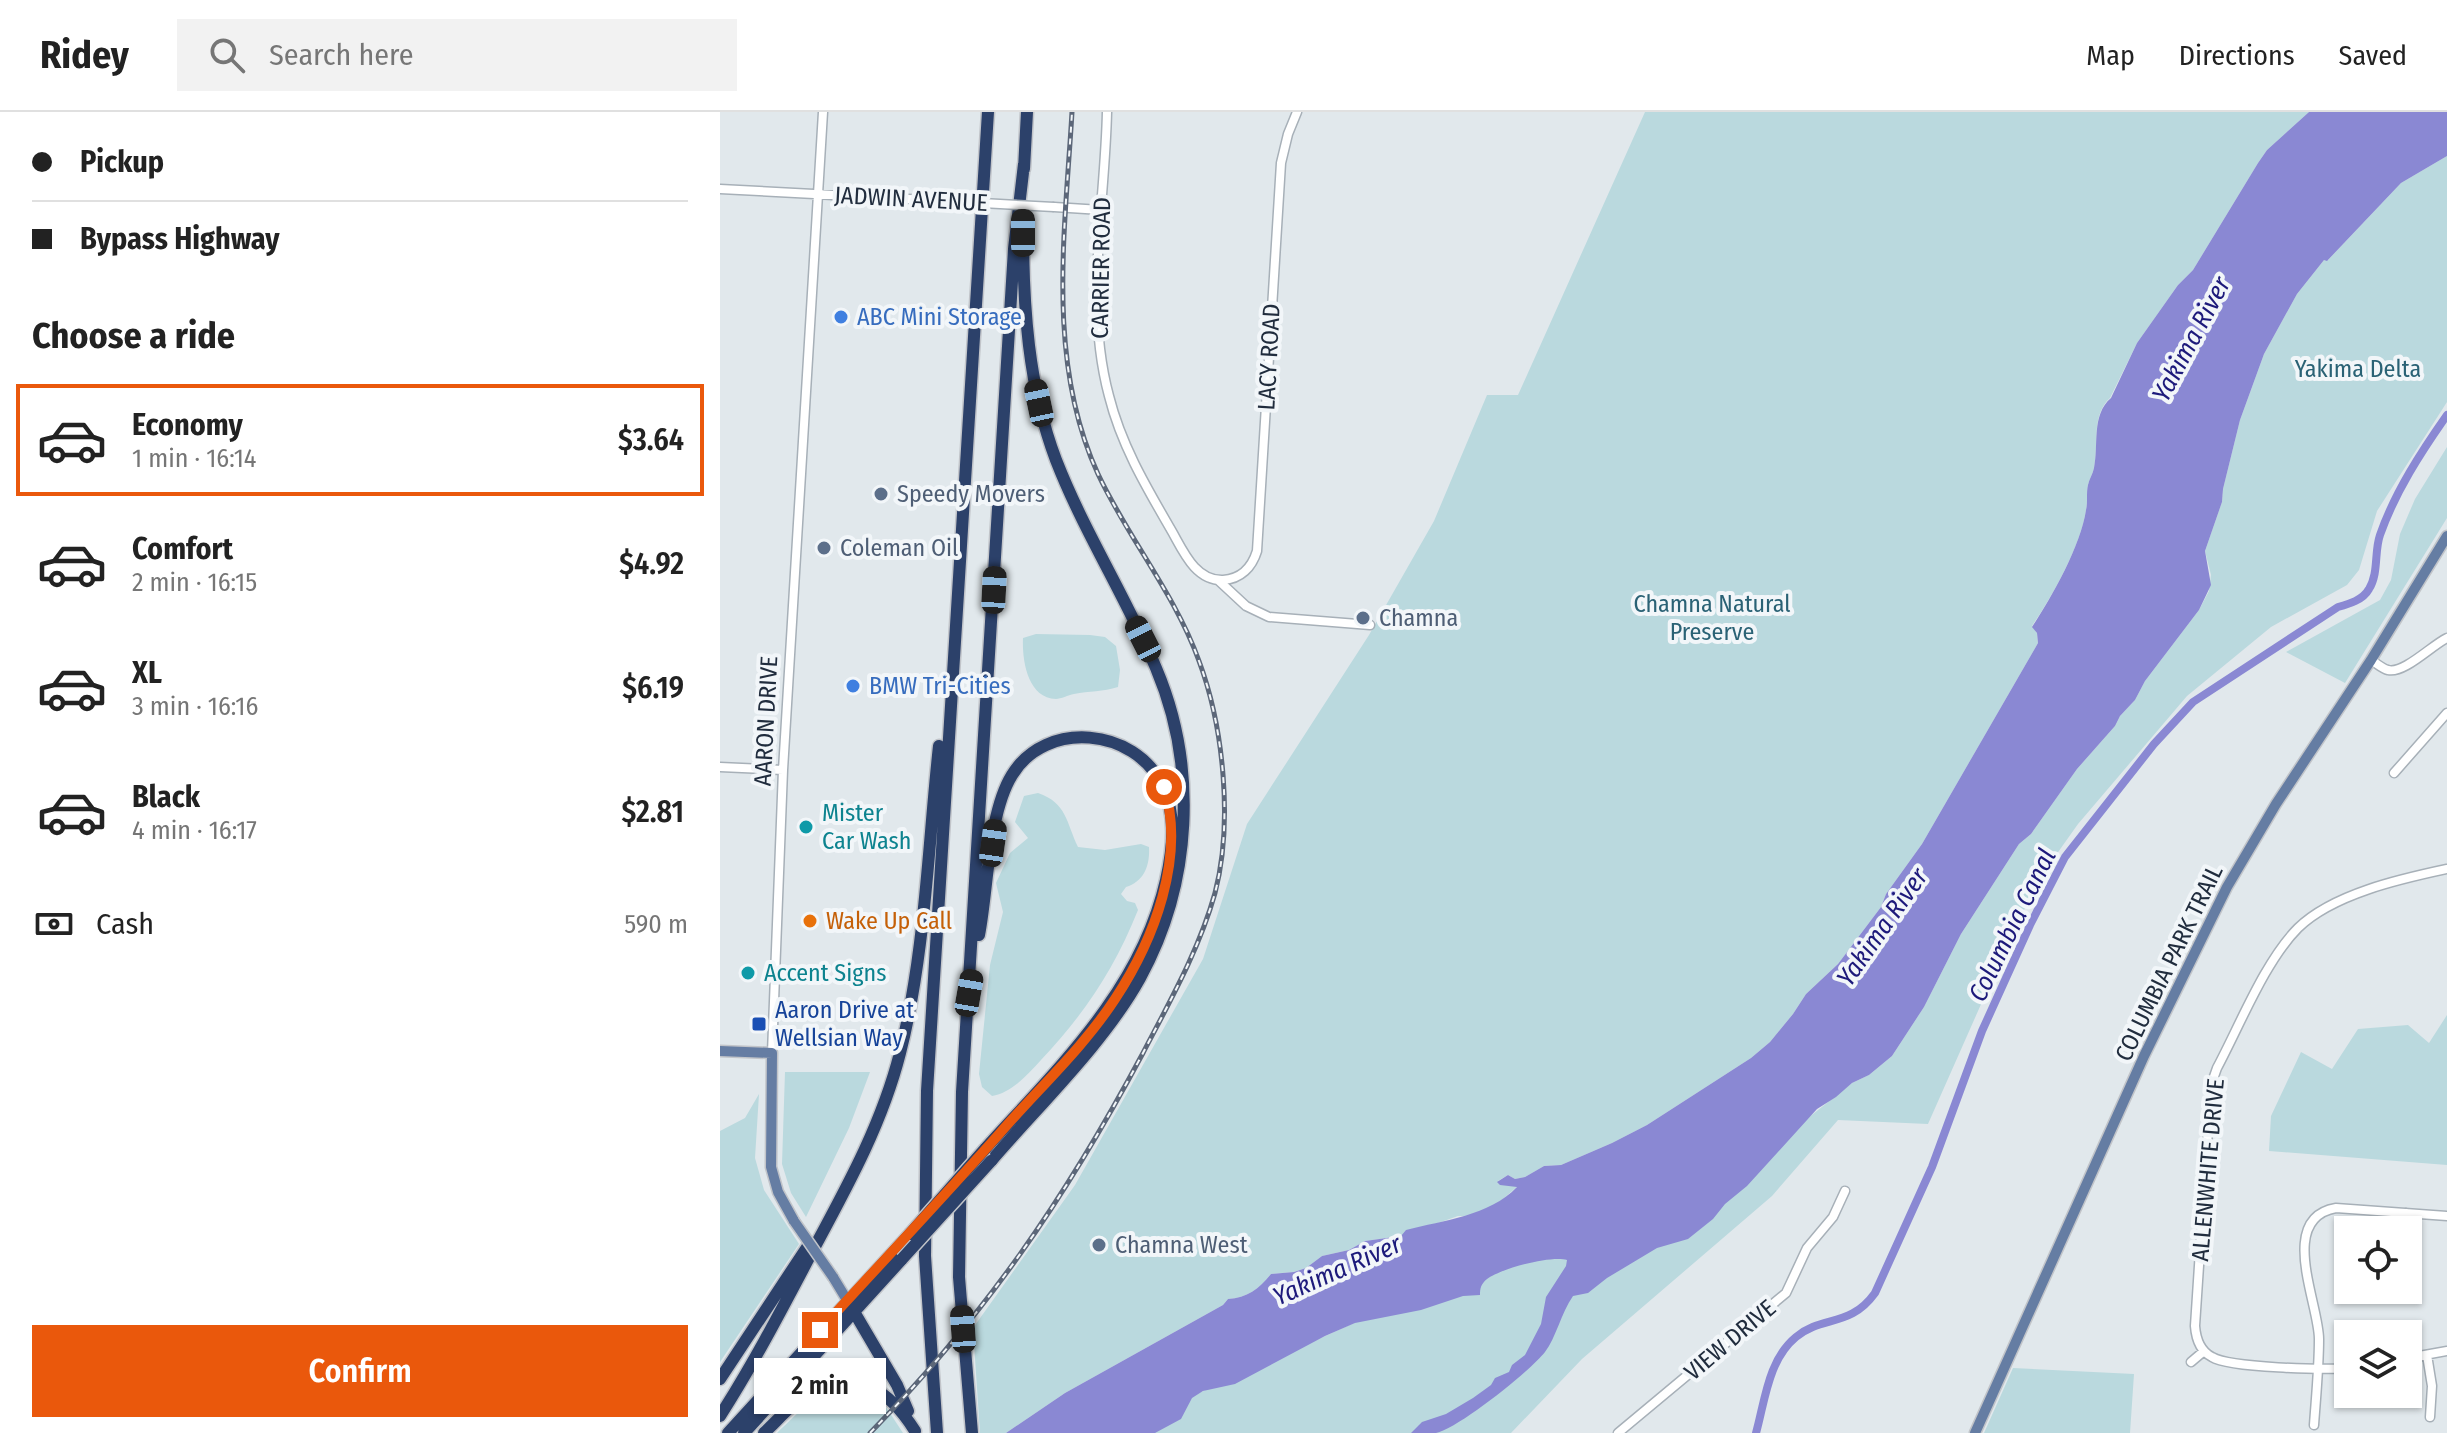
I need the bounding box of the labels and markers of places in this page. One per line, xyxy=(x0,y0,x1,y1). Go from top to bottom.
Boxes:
place label: ABC Mini Storage xyxy=(857,303,1022,331)
marker: ABC Mini Storage xyxy=(832,308,850,326)
place label: Speedy Movers xyxy=(897,480,1045,508)
marker: Speedy Movers xyxy=(872,485,890,503)
place label: Coleman Oil xyxy=(840,534,958,562)
marker: Coleman Oil xyxy=(815,539,833,557)
place label: Chamna xyxy=(1379,604,1458,632)
marker: Chamna xyxy=(1354,609,1372,627)
place label: BMW Tri-Cities xyxy=(869,672,1011,700)
marker: BMW Tri-Cities xyxy=(844,677,862,695)
place label: Mister Car Wash xyxy=(822,799,911,855)
marker: Mister Car Wash xyxy=(797,818,815,836)
place label: Wake Up Call xyxy=(826,907,952,935)
marker: Wake Up Call xyxy=(801,912,819,930)
place label: Accent Signs xyxy=(764,959,886,987)
marker: Accent Signs xyxy=(739,964,757,982)
place label: Aaron Drive at Wellsian Way xyxy=(775,996,914,1052)
marker: Aaron Drive at Wellsian Way xyxy=(750,1015,768,1033)
place label: Chamna West xyxy=(1115,1231,1248,1259)
marker: Chamna West xyxy=(1090,1236,1108,1254)

